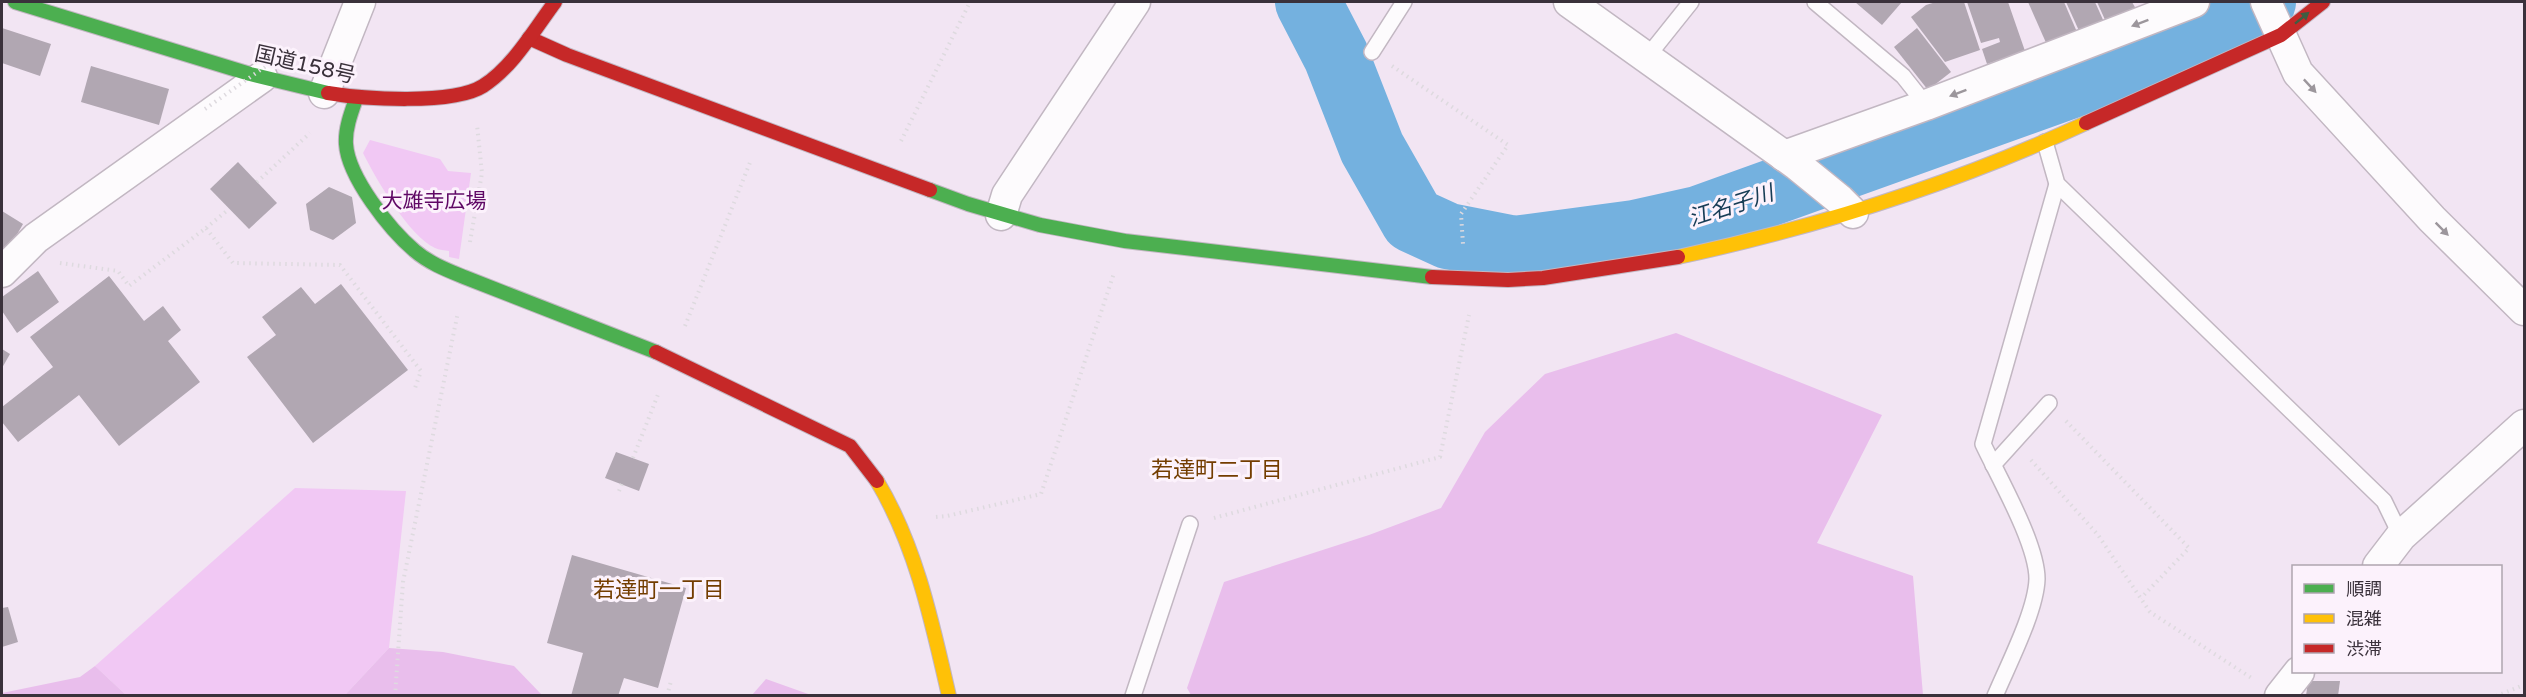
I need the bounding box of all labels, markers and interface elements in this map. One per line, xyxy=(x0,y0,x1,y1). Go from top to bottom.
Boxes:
one-way arrow xyxy=(2294,12,2310,25)
one-way arrow xyxy=(2130,18,2148,28)
street label: 国道158号 xyxy=(252,41,358,89)
one-way arrow xyxy=(2302,78,2316,92)
one-way arrow xyxy=(1948,88,1966,98)
water label: 江名子川 xyxy=(1685,179,1779,232)
park label: 大雄寺広場 xyxy=(382,189,487,214)
one-way arrow xyxy=(2435,221,2449,236)
district label: 若達町二丁目 xyxy=(1151,457,1283,483)
legend xyxy=(2292,565,2502,673)
district label: 若達町一丁目 xyxy=(593,577,725,603)
text: 順調 xyxy=(2346,578,2382,600)
text: 混雑 xyxy=(2346,608,2382,630)
text: 渋滞 xyxy=(2346,638,2382,660)

